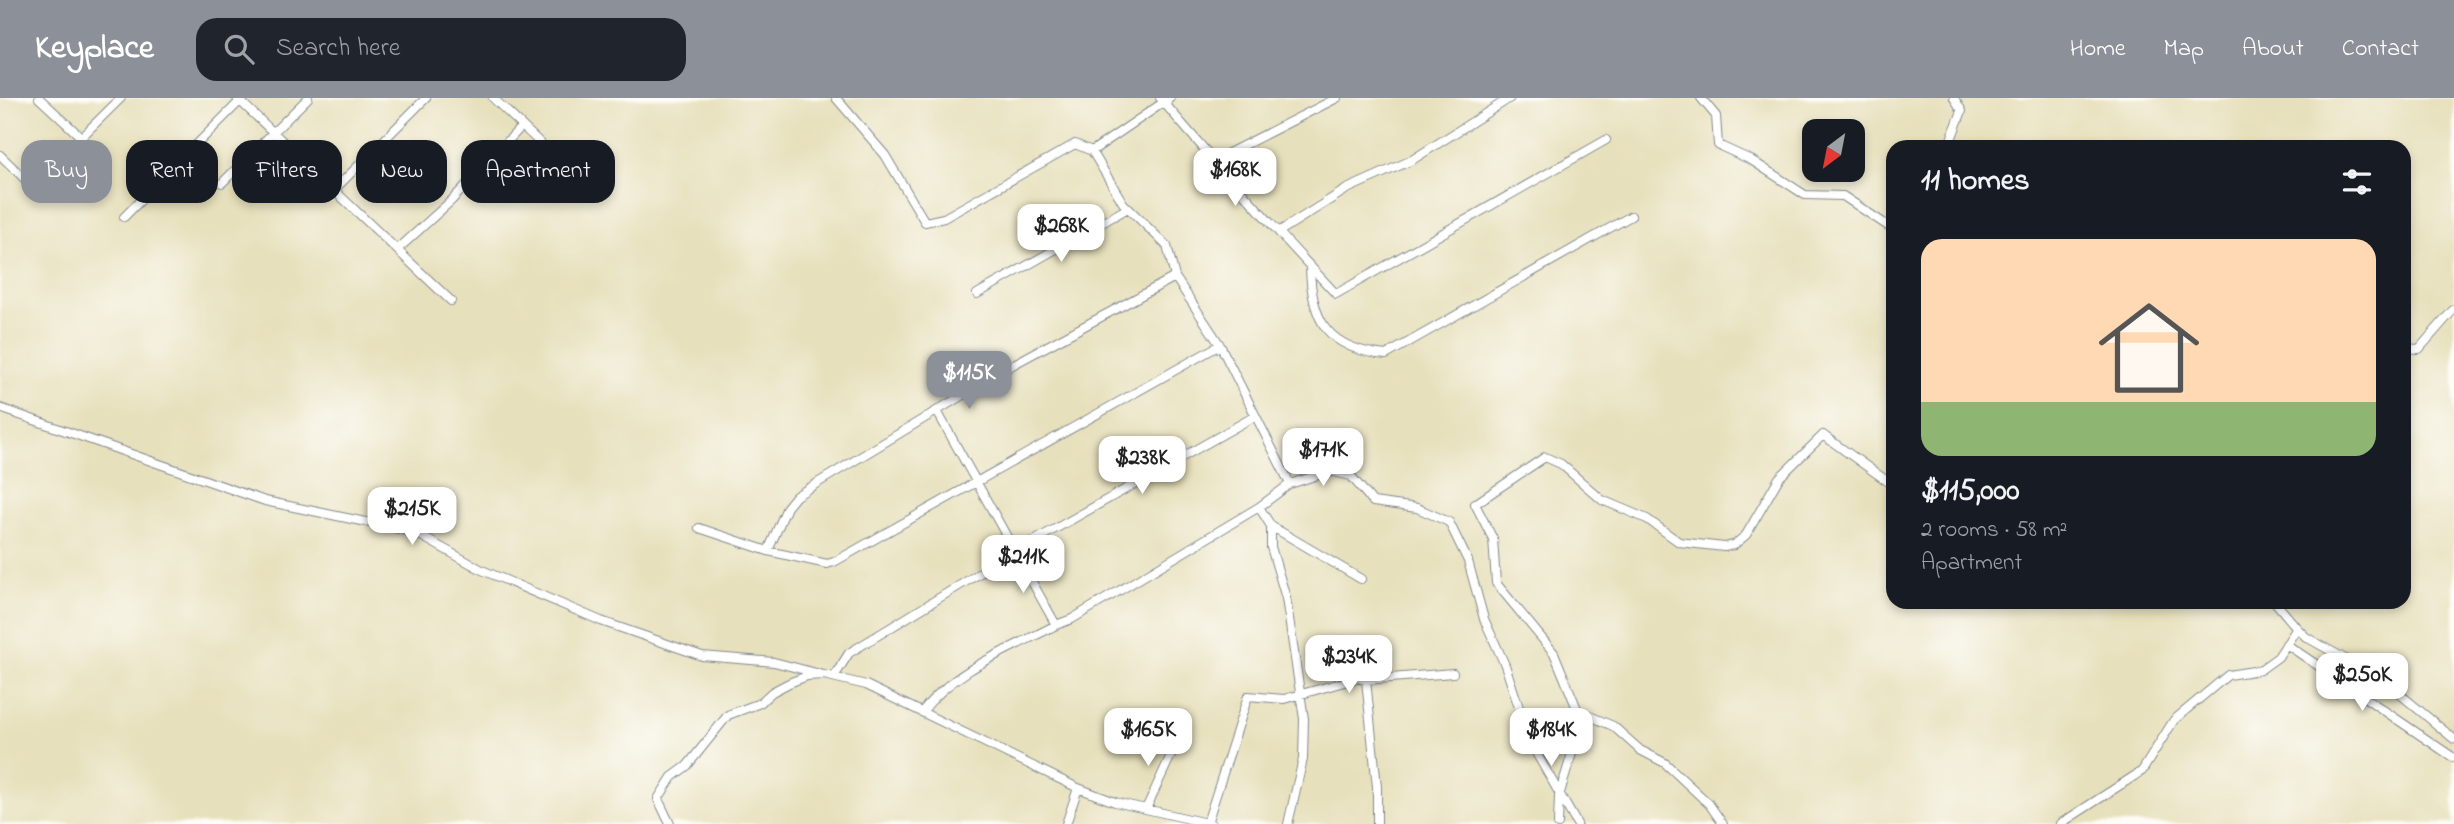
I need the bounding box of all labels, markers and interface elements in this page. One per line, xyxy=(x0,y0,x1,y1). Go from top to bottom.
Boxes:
search box xyxy=(196,18,686,81)
text: Keyplace xyxy=(35,25,154,73)
icon: search xyxy=(220,30,258,68)
text: Search here xyxy=(276,30,400,68)
text: Home xyxy=(2070,32,2126,67)
text: Map xyxy=(2164,32,2204,67)
text: About xyxy=(2242,32,2304,67)
text: Contact xyxy=(2342,32,2419,67)
north arrow xyxy=(1802,119,1866,182)
map controls xyxy=(1802,119,1865,182)
chip: Buy xyxy=(21,140,112,203)
chip: Rent xyxy=(126,140,218,203)
chip: Filters xyxy=(232,140,342,203)
chip: New xyxy=(356,140,447,203)
chip: Apartment xyxy=(461,140,615,203)
pin: $168K xyxy=(1186,148,1284,208)
text: $168K xyxy=(1209,154,1261,187)
text: 11 homes xyxy=(1921,160,2029,204)
icon: filters xyxy=(2338,163,2376,201)
pin: $268K xyxy=(1012,204,1110,264)
text: $268K xyxy=(1033,210,1089,243)
icon: home xyxy=(2086,285,2212,411)
pin: $115K xyxy=(920,352,1018,411)
text: $115K xyxy=(943,357,995,390)
pin: $171K xyxy=(1274,428,1372,488)
text: $171K xyxy=(1298,434,1348,467)
pin: $238K xyxy=(1093,436,1191,496)
text: $238K xyxy=(1115,442,1169,475)
text: $115,000 xyxy=(1921,470,2019,514)
pin: $215K xyxy=(363,488,461,547)
text: $215K xyxy=(384,493,440,526)
text: 2 rooms · 58 m² xyxy=(1921,514,2067,547)
pin: $211K xyxy=(974,536,1072,595)
text: $211K xyxy=(997,541,1049,574)
text: Apartment xyxy=(1921,547,2022,580)
pin: $234K xyxy=(1300,636,1398,695)
text: $234K xyxy=(1321,641,1377,674)
pin: $250K xyxy=(2313,654,2411,713)
text: $250K xyxy=(2332,659,2392,692)
pin: $165K xyxy=(1099,708,1197,768)
pin: $184K xyxy=(1502,708,1600,768)
text: $165K xyxy=(1120,714,1176,747)
text: $184K xyxy=(1526,714,1576,747)

